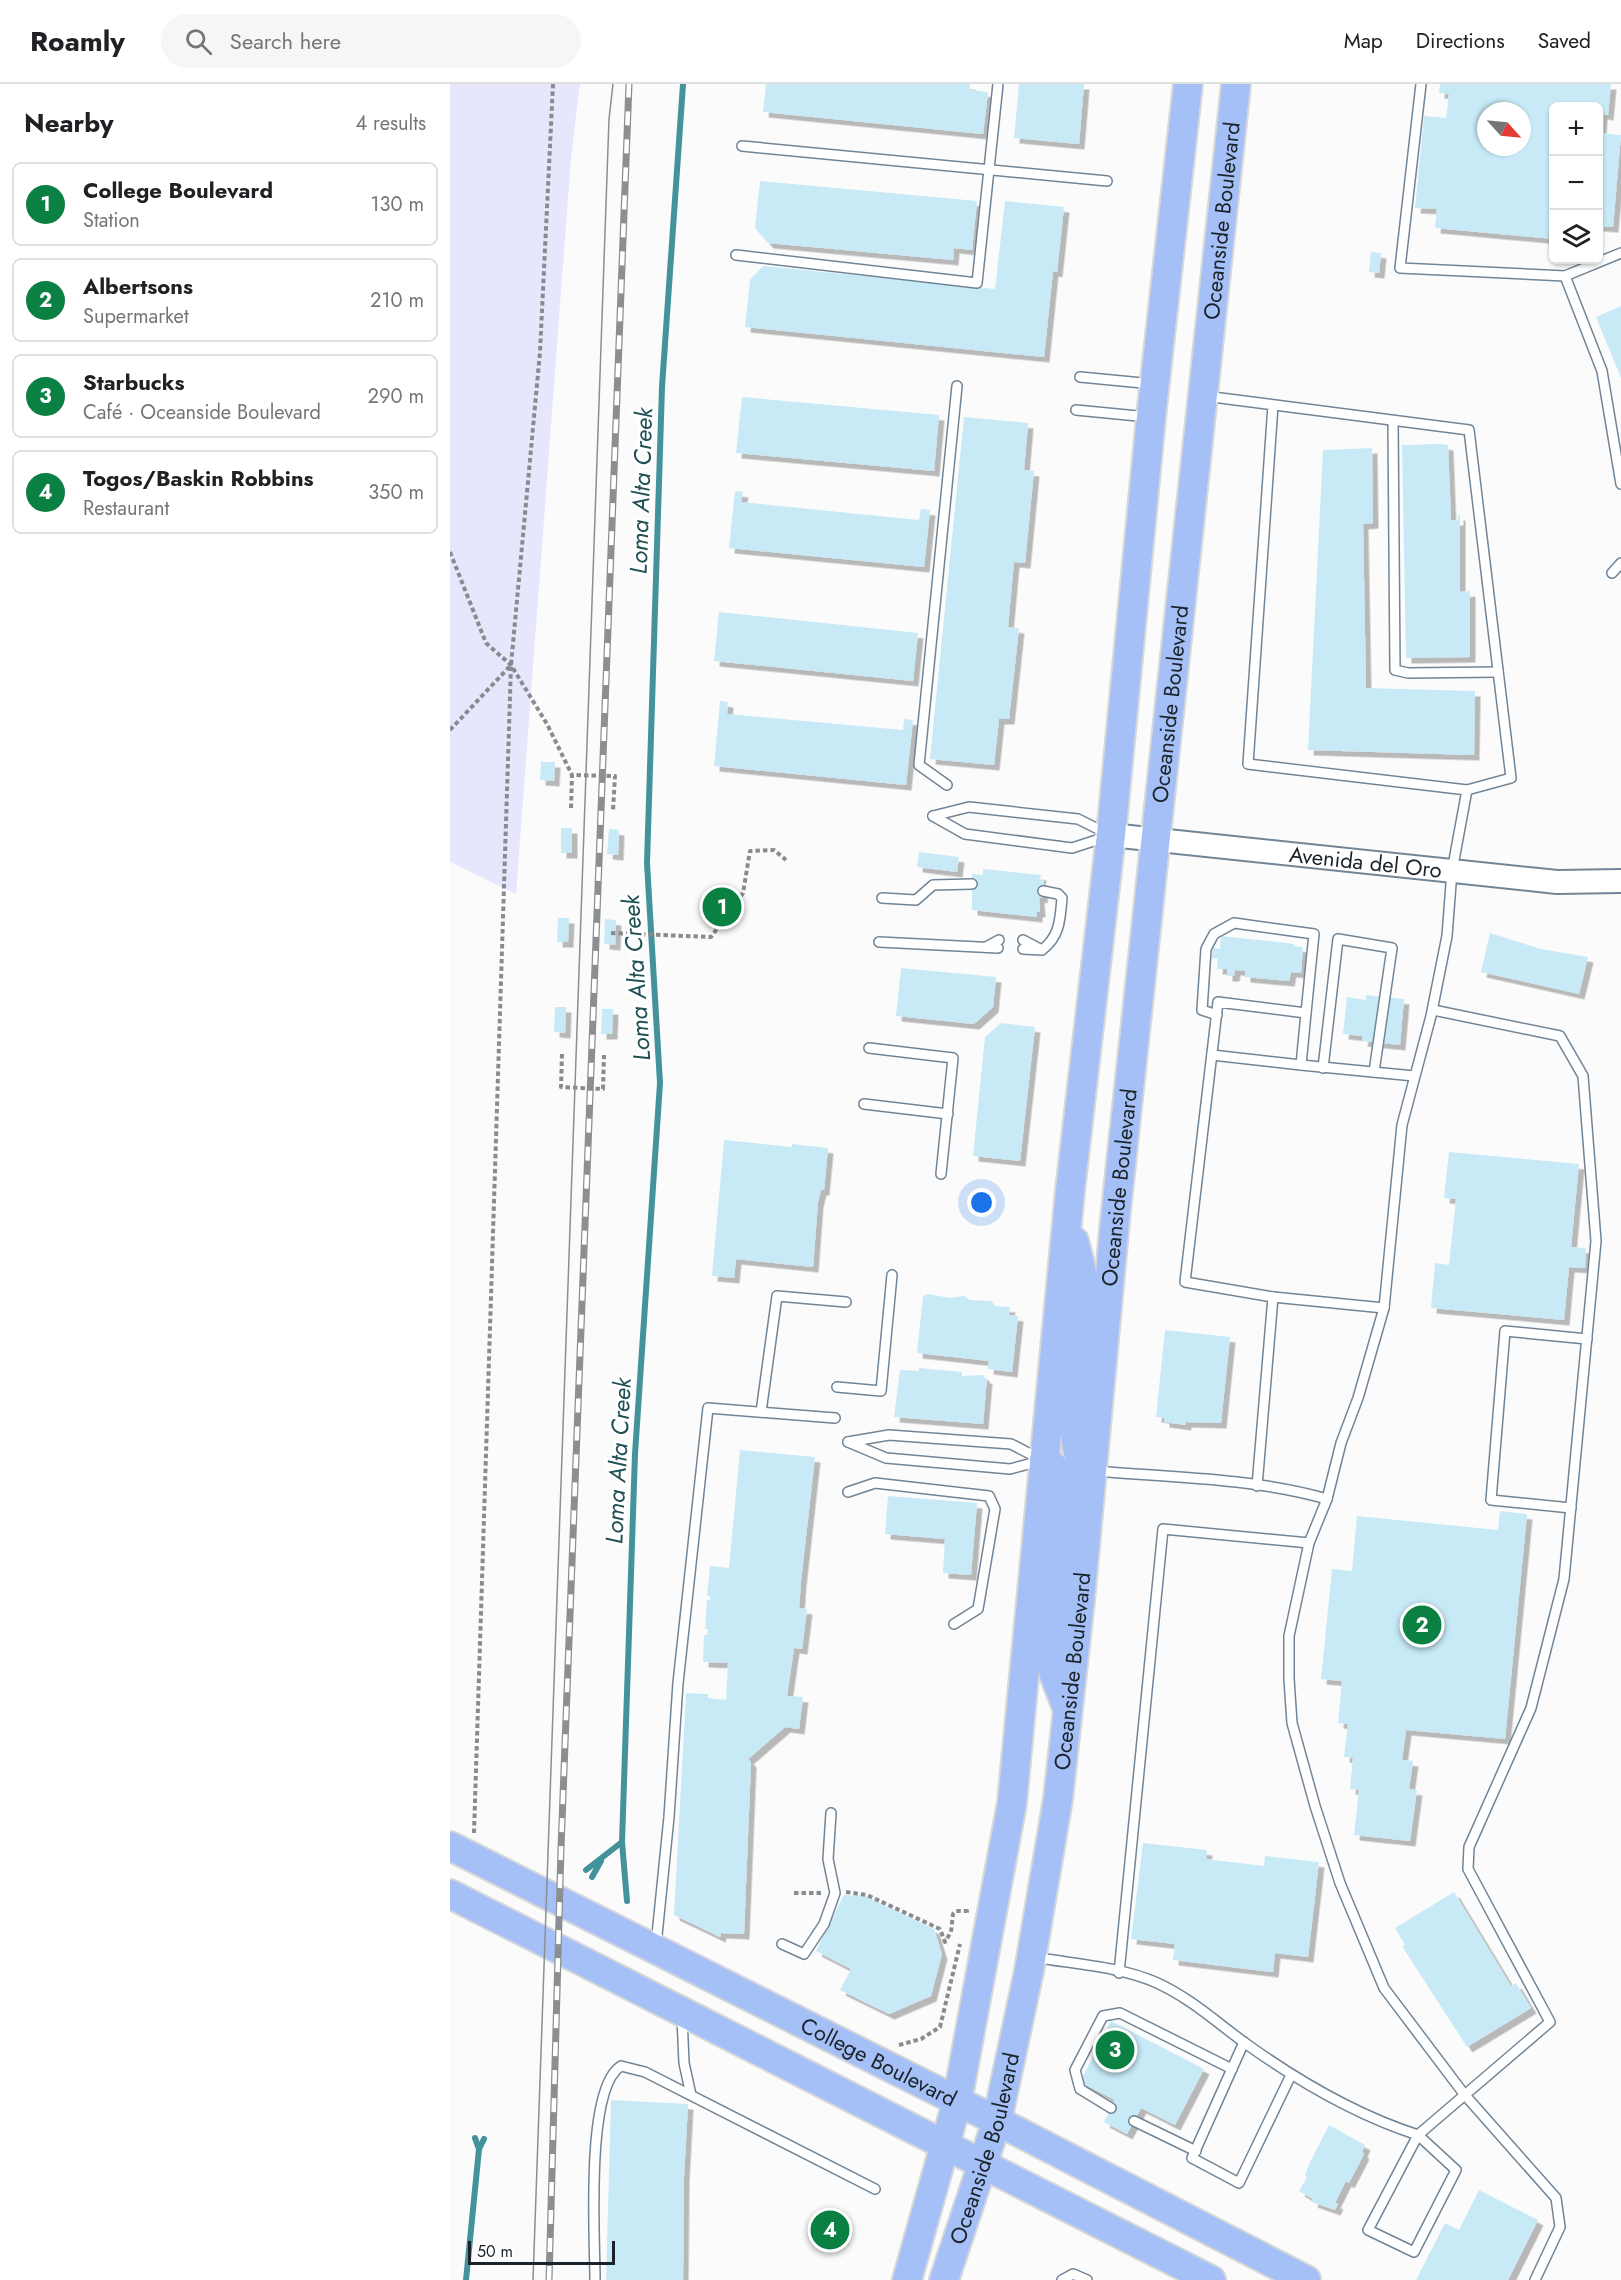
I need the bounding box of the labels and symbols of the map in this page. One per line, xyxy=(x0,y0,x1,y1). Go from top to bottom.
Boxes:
north arrow xyxy=(1477,102,1531,156)
street label: Oceanside Boulevard xyxy=(1195,120,1248,321)
water label: Loma Alta Creek xyxy=(621,405,661,575)
street label: Oceanside Boulevard xyxy=(1144,604,1196,805)
street label: Avenida del Oro xyxy=(1288,838,1444,886)
pin: 1 xyxy=(702,884,742,930)
water label: Loma Alta Creek xyxy=(613,892,659,1062)
street label: Oceanside Boulevard xyxy=(1093,1087,1145,1288)
your location xyxy=(967,1188,996,1217)
water label: Loma Alta Creek xyxy=(596,1375,640,1545)
street label: Oceanside Boulevard xyxy=(1045,1571,1098,1772)
pin: 2 xyxy=(1402,1602,1442,1648)
street label: College Boulevard xyxy=(795,2009,963,2114)
pin: 3 xyxy=(1096,2028,1134,2072)
street label: Oceanside Boulevard xyxy=(941,2049,1027,2248)
pin: 4 xyxy=(810,2208,850,2252)
scale bar xyxy=(468,2238,615,2266)

